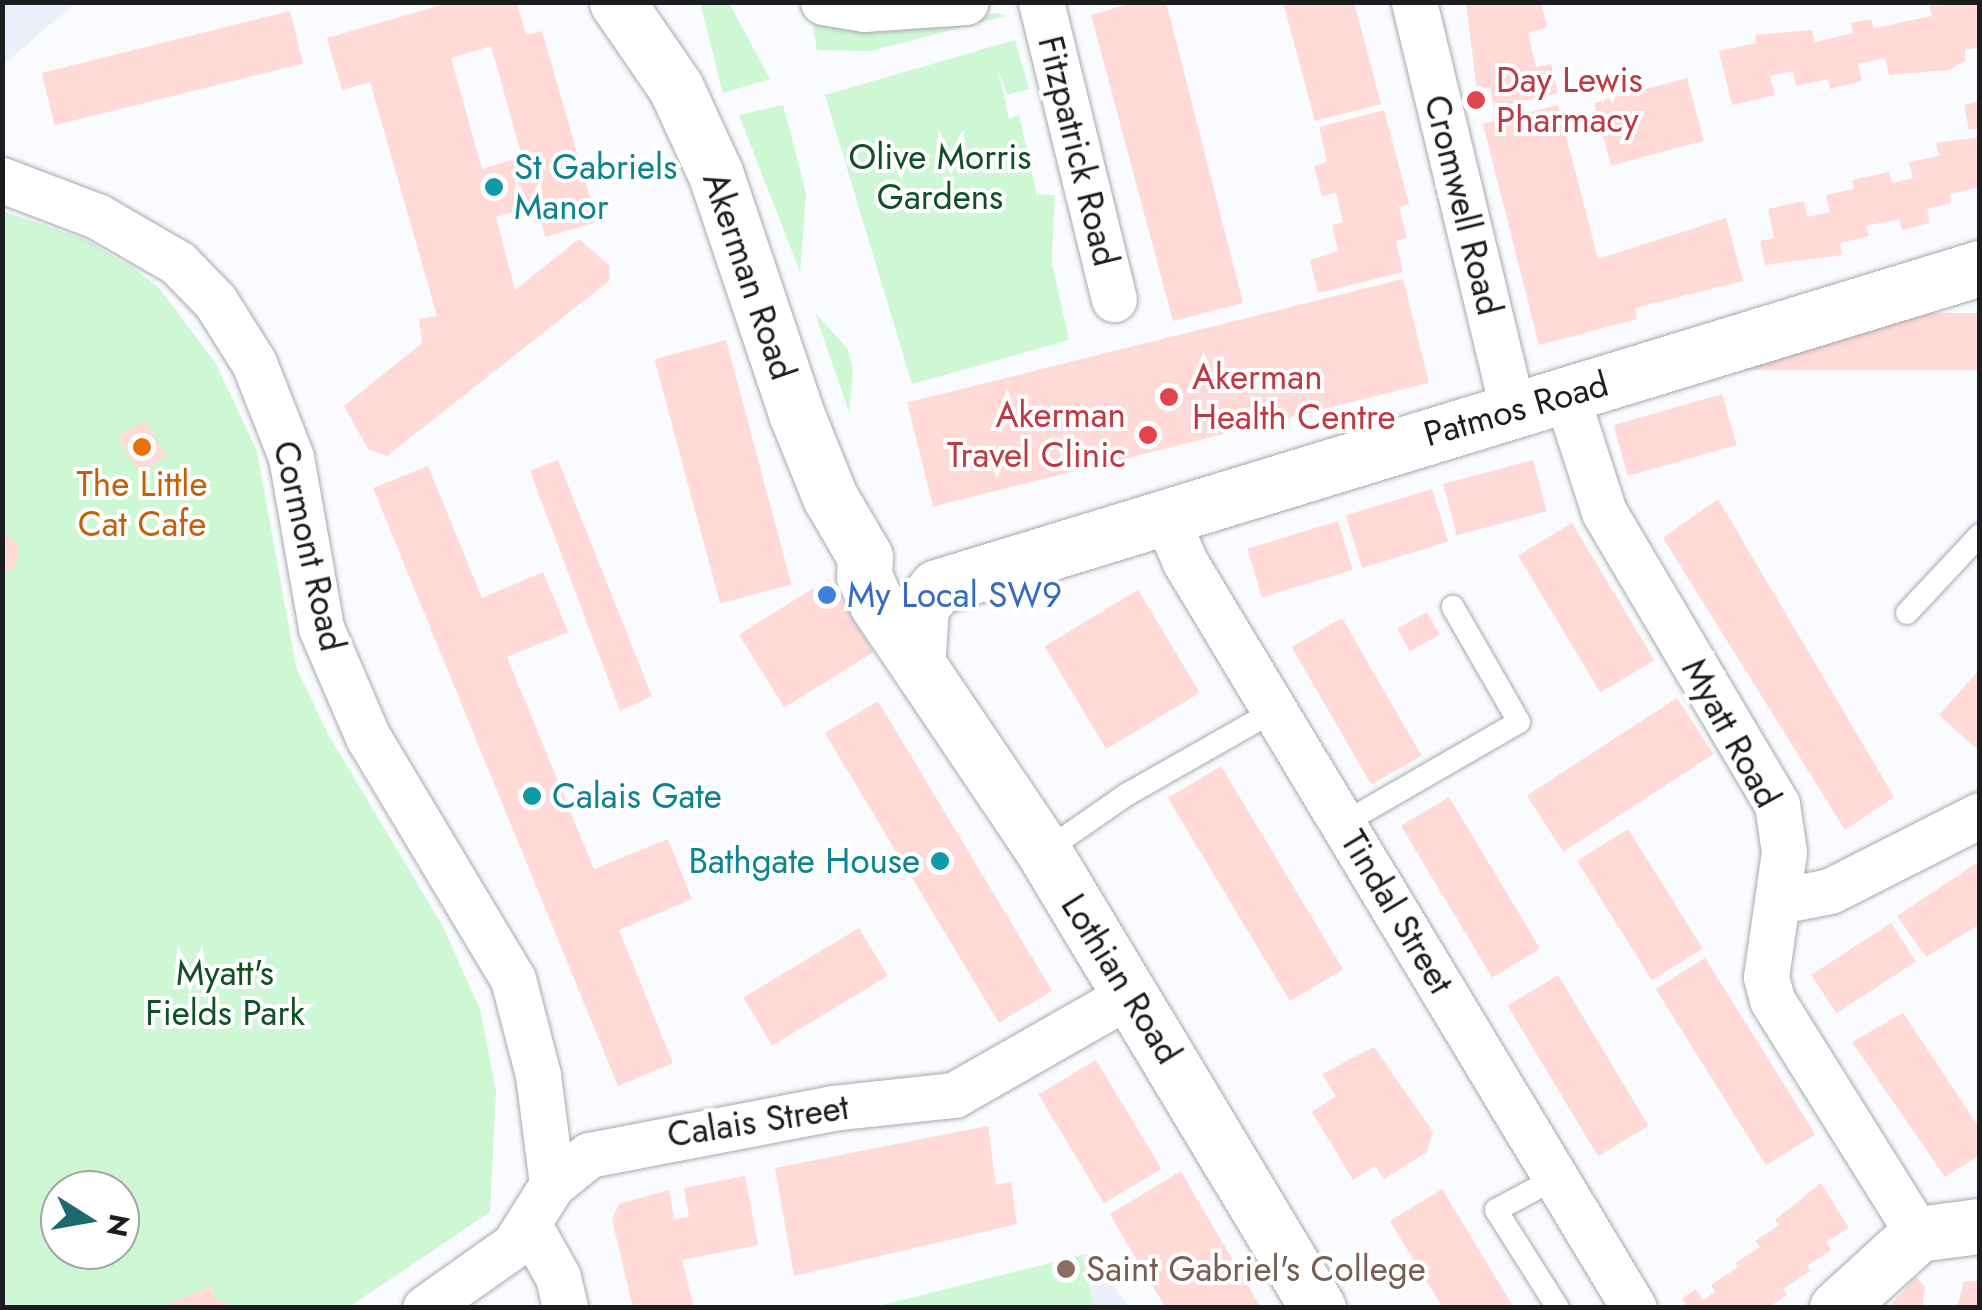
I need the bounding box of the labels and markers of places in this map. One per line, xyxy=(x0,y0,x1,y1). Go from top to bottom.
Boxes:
place label: Day Lewis Pharmacy xyxy=(1496,59,1643,141)
marker: Day Lewis Pharmacy xyxy=(1465,89,1487,111)
place label: St Gabriels Manor xyxy=(514,146,677,228)
marker: St Gabriels Manor xyxy=(483,176,505,198)
place label: Akerman Health Centre xyxy=(1192,356,1395,438)
marker: Akerman Health Centre xyxy=(1156,384,1182,410)
place label: Akerman Travel Clinic xyxy=(947,394,1126,476)
marker: Akerman Travel Clinic xyxy=(1135,422,1161,448)
marker: The Little Cat Cafe xyxy=(131,436,153,458)
place label: The Little Cat Cafe xyxy=(77,463,207,545)
place label: My Local SW9 xyxy=(847,574,1062,616)
marker: My Local SW9 xyxy=(816,584,838,606)
place label: Calais Gate xyxy=(552,775,722,817)
marker: Calais Gate xyxy=(521,785,543,807)
place label: Bathgate House xyxy=(689,840,920,882)
marker: Bathgate House xyxy=(929,850,951,872)
place label: Saint Gabriel's College xyxy=(1086,1248,1426,1290)
marker: Saint Gabriel's College xyxy=(1055,1258,1077,1280)

